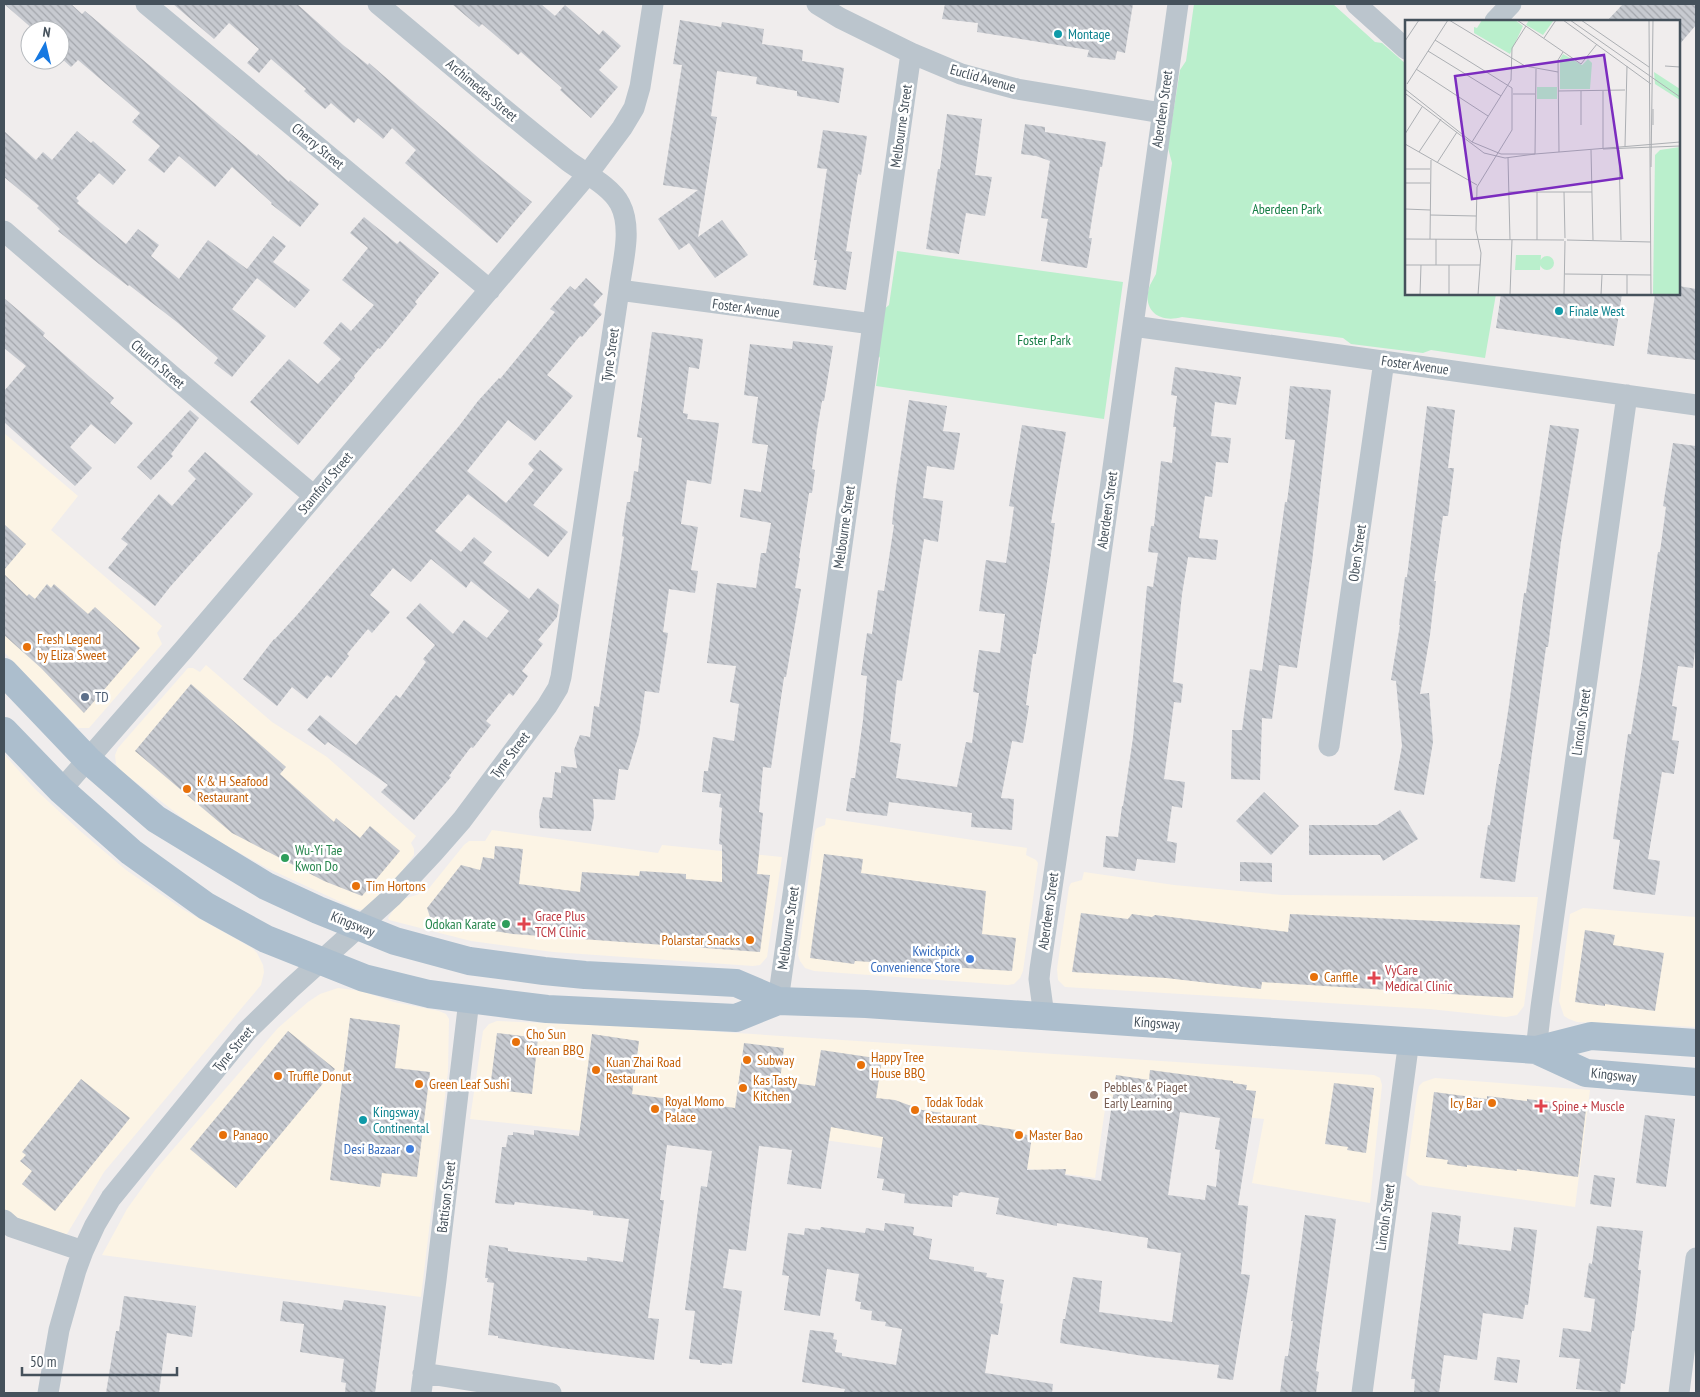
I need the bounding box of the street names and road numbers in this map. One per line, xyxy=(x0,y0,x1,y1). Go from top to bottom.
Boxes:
street label: Archimedes Street xyxy=(442,55,522,125)
street label: Euclid Avenue xyxy=(948,60,1018,96)
street label: Aberdeen Street xyxy=(1148,69,1176,149)
street label: Melbourne Street xyxy=(886,83,916,169)
street label: Cherry Street xyxy=(288,119,348,173)
street label: Foster Avenue xyxy=(711,294,781,322)
street label: Tyne Street xyxy=(597,327,623,383)
street label: Church Street xyxy=(127,336,189,392)
street label: Foster Avenue xyxy=(1380,351,1450,379)
street label: Stamford Street xyxy=(294,448,356,518)
street label: Aberdeen Street xyxy=(1093,470,1121,550)
street label: Melbourne Street xyxy=(829,484,859,570)
street label: Oben Street xyxy=(1344,523,1370,583)
street label: Lincoln Street xyxy=(1567,687,1595,757)
street label: Tyne Street xyxy=(487,728,534,782)
street label: Aberdeen Street xyxy=(1034,871,1062,951)
street label: Melbourne Street xyxy=(773,885,803,971)
street label: Kingsway xyxy=(328,907,378,941)
street label: Kingsway xyxy=(1133,1012,1181,1034)
street label: Tyne Street xyxy=(209,1022,257,1075)
street label: Kingsway xyxy=(1590,1064,1639,1086)
street label: Battison Street xyxy=(433,1160,459,1234)
street label: Lincoln Street xyxy=(1371,1182,1399,1252)

